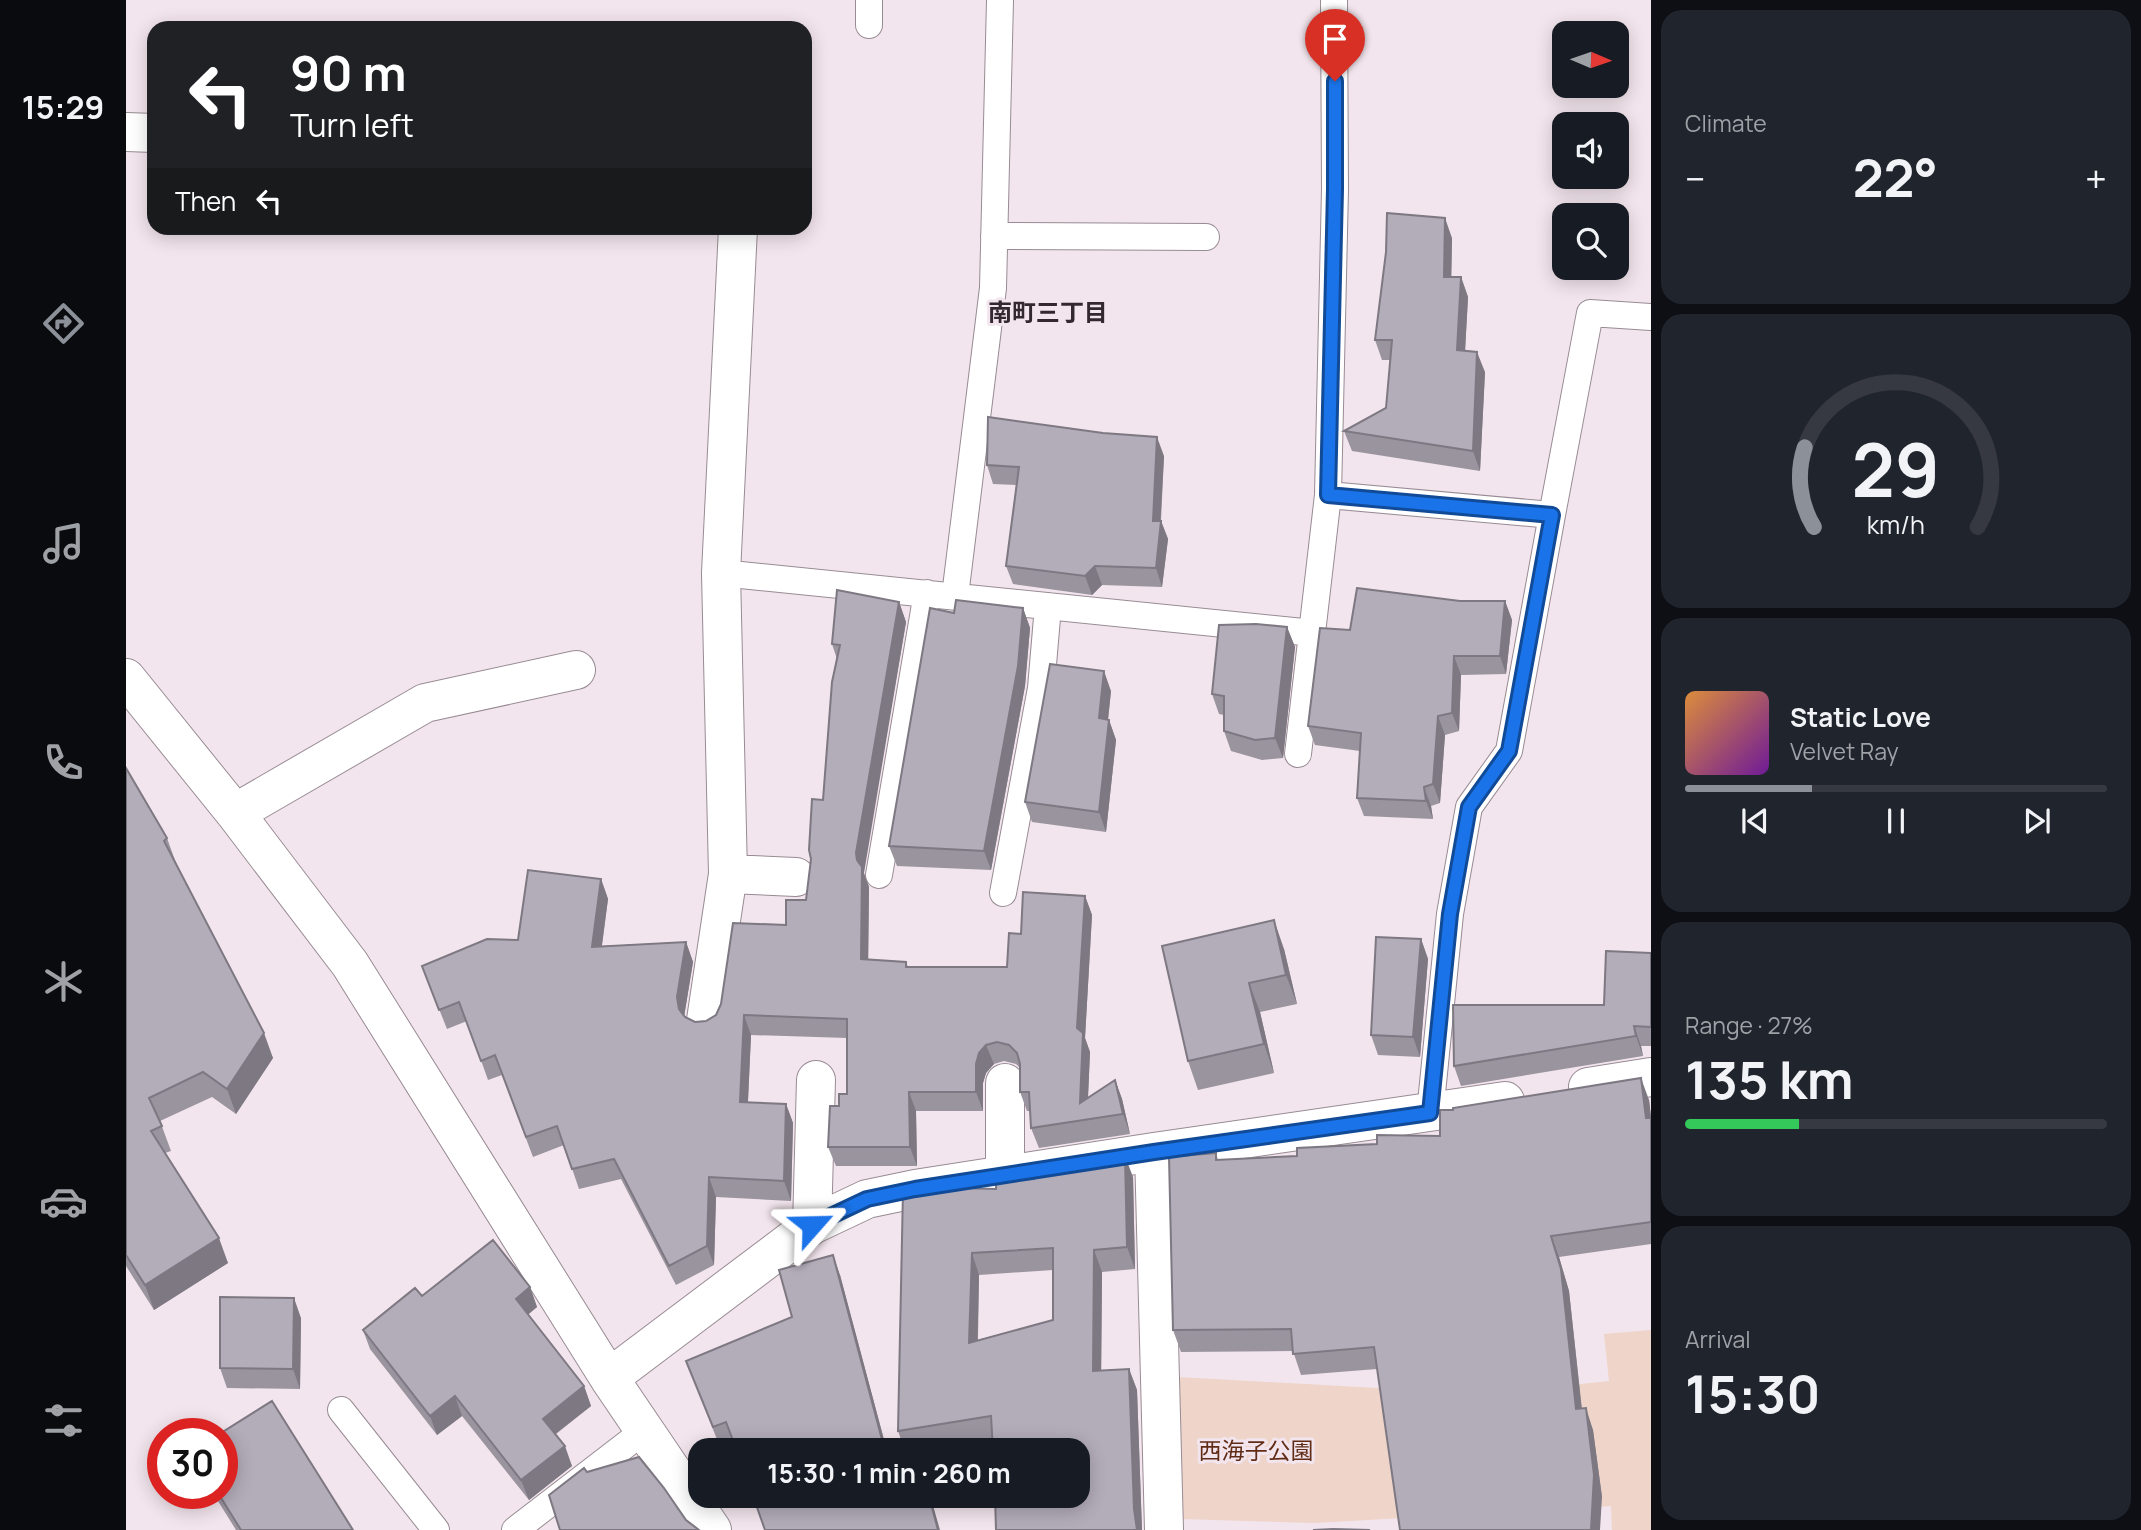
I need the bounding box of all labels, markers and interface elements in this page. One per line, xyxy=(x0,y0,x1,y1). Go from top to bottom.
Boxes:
pin xyxy=(1305,9,1365,81)
icon: arrive xyxy=(1316,20,1354,58)
north arrow xyxy=(1552,21,1629,98)
map controls xyxy=(1552,21,1629,280)
text: 90 m xyxy=(290,39,407,106)
icon: left xyxy=(175,49,266,140)
text: 15:29 xyxy=(22,85,104,129)
text: Turn left xyxy=(290,103,414,147)
text: Climate xyxy=(1685,107,1767,139)
button: sound xyxy=(1552,112,1629,189)
text: 22° xyxy=(1853,142,1938,213)
text: − xyxy=(1685,152,1706,204)
text: + xyxy=(2085,152,2107,204)
icon: left xyxy=(250,182,288,220)
text: Then xyxy=(175,183,236,219)
button: search xyxy=(1552,203,1629,280)
district label: 南町三丁目 xyxy=(988,295,1108,328)
icon: directions xyxy=(39,299,88,348)
text: 29 xyxy=(1852,419,1940,519)
text: km/h xyxy=(1867,507,1925,542)
icon: music xyxy=(39,519,88,568)
text: Static Love xyxy=(1790,699,1931,735)
text: Velvet Ray xyxy=(1790,735,1899,767)
icon: phone xyxy=(39,738,88,787)
icon: previous xyxy=(1736,802,1774,840)
icon: pause xyxy=(1877,802,1915,840)
icon: next xyxy=(2018,802,2056,840)
icon: climate xyxy=(39,957,88,1006)
text: Range · 27% xyxy=(1685,1009,1813,1041)
text: 135 km xyxy=(1685,1044,1854,1115)
icon: car xyxy=(39,1177,88,1226)
position arrow xyxy=(775,1188,849,1262)
text: Arrival xyxy=(1685,1323,1751,1355)
text: 15:30 xyxy=(1685,1358,1821,1429)
icon: filters xyxy=(39,1396,88,1445)
speed limit sign: 30 xyxy=(147,1418,238,1509)
park label: 西海子公園 xyxy=(1199,1434,1314,1466)
text: 15:30 · 1 min · 260 m xyxy=(767,1455,1011,1491)

